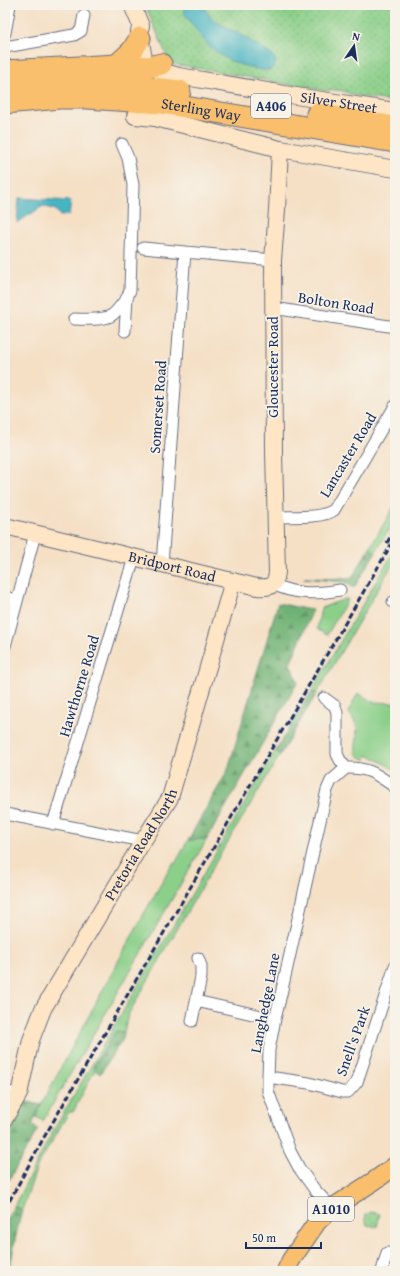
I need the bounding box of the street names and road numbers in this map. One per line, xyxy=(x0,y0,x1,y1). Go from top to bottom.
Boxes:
street label: Silver Street xyxy=(299,86,379,118)
street label: Sterling Way xyxy=(160,92,243,126)
road number: A406 xyxy=(251,94,291,118)
street label: Bolton Road xyxy=(297,286,375,319)
street label: Gloucester Road xyxy=(262,316,283,418)
street label: Somerset Road xyxy=(144,360,171,454)
street label: Lancaster Road xyxy=(314,408,381,501)
street label: Bridport Road xyxy=(127,545,218,587)
street label: Hawthorne Road xyxy=(53,632,104,739)
street label: Pretoria Road North xyxy=(99,786,182,904)
street label: Langhedge Lane xyxy=(245,951,284,1055)
street label: Snell's Park xyxy=(330,1002,375,1079)
road number: A1010 xyxy=(308,1197,354,1221)

